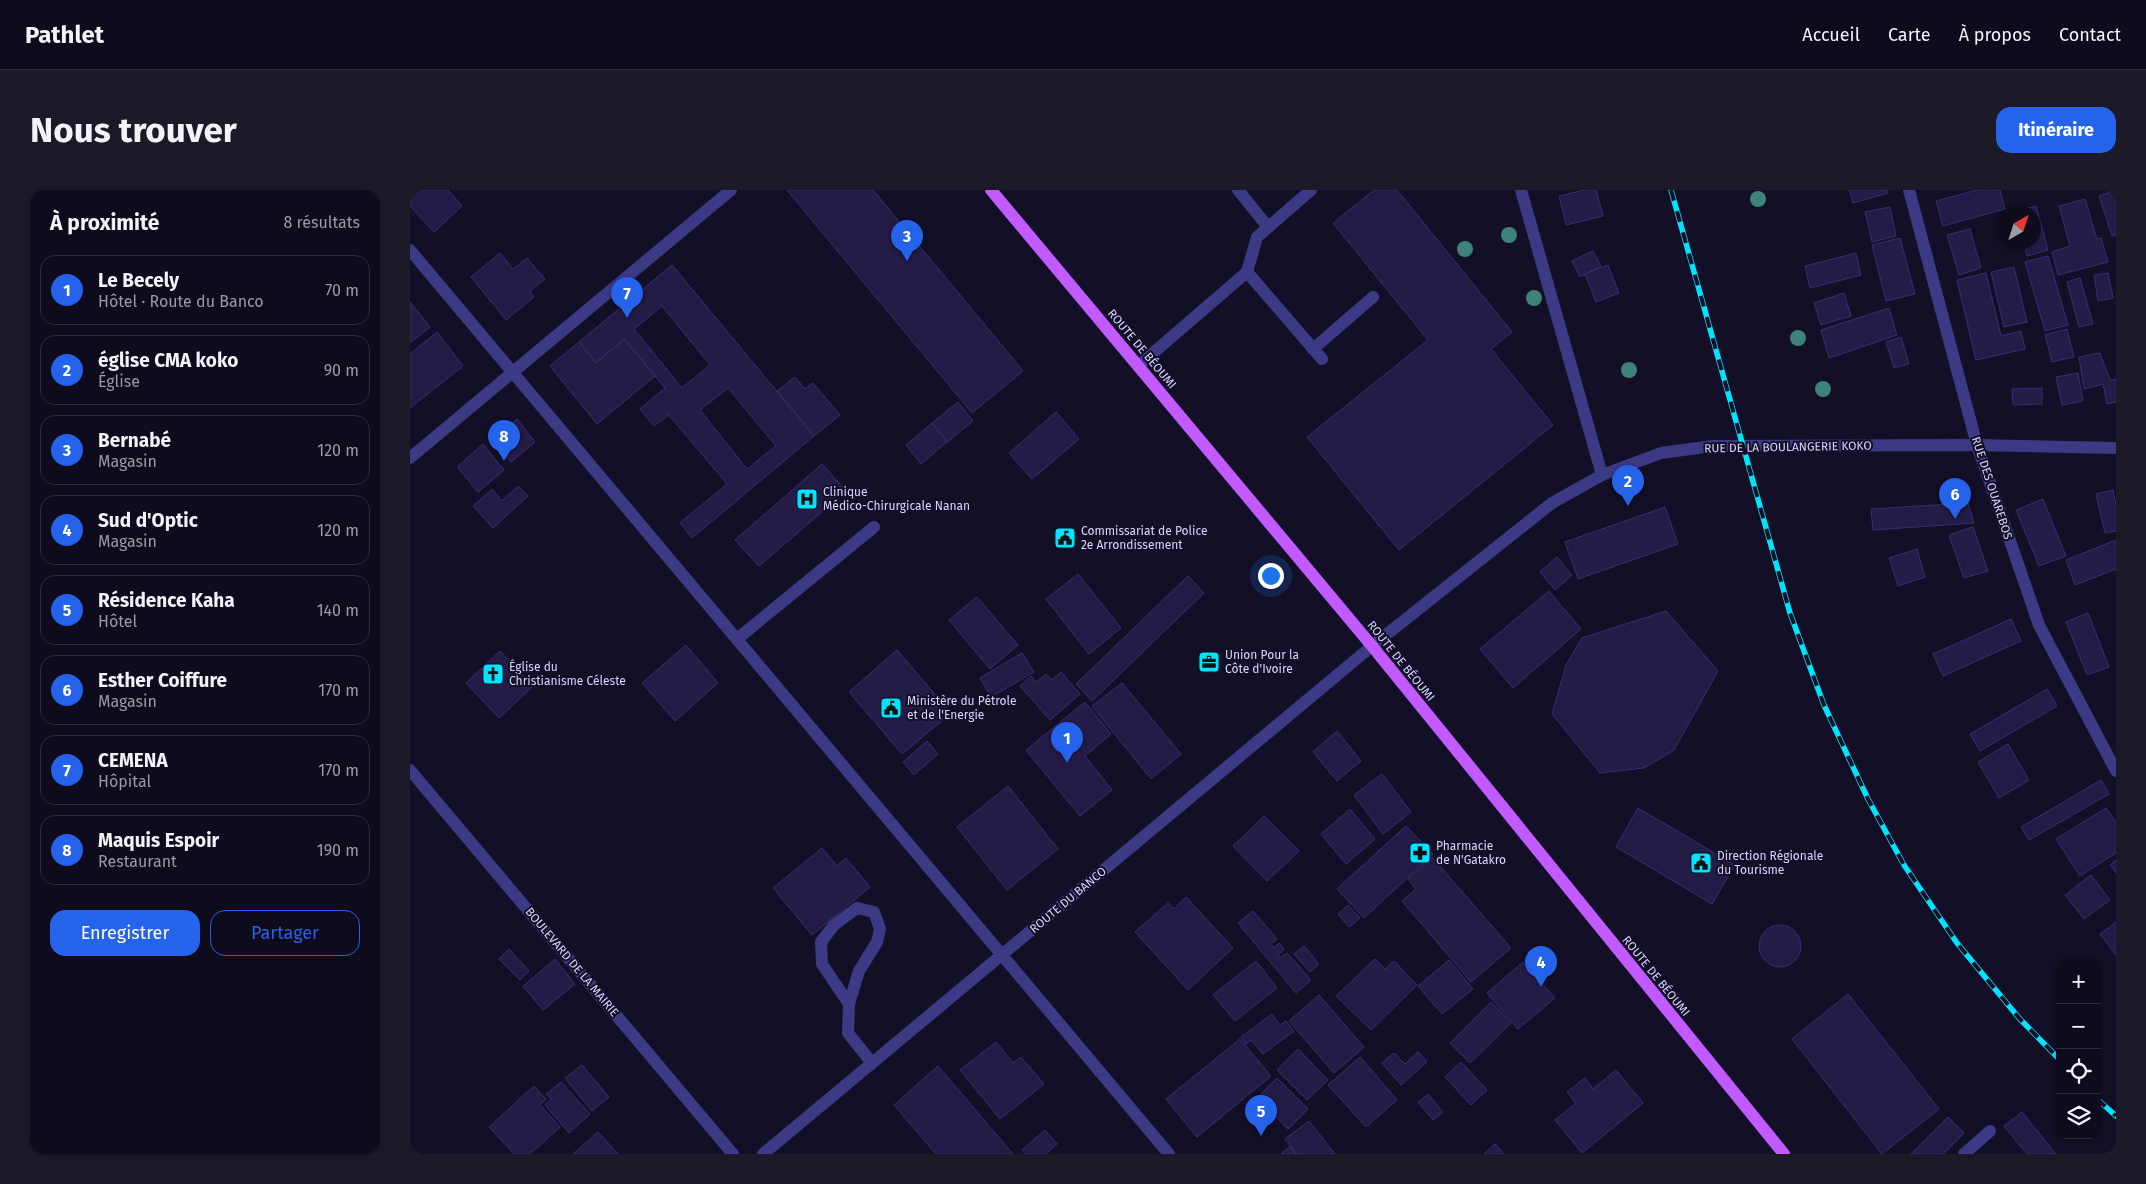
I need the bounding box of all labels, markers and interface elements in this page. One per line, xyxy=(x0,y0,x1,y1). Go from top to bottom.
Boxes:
text: Pathlet xyxy=(25,21,104,49)
text: Accueil xyxy=(1802,24,1860,46)
text: Carte xyxy=(1888,24,1931,46)
text: À propos xyxy=(1959,24,2031,46)
text: Contact xyxy=(2059,24,2121,46)
button: Itinéraire xyxy=(1996,107,2116,153)
text: Nous trouver xyxy=(30,109,237,151)
north arrow xyxy=(1996,205,2041,250)
text: À proximité xyxy=(50,210,159,236)
text: 8 résultats xyxy=(283,213,360,232)
pin: 3 xyxy=(891,220,923,261)
text: Le Becely xyxy=(98,269,179,292)
pin: 7 xyxy=(611,277,643,318)
text: 1 xyxy=(63,281,71,300)
text: 70 m xyxy=(325,281,359,300)
text: Hôtel · Route du Banco xyxy=(98,292,264,311)
street label: ROUTE DE BÉOUMI xyxy=(1105,306,1180,392)
text: église CMA koko xyxy=(98,349,238,372)
text: 2 xyxy=(63,361,71,380)
text: 90 m xyxy=(324,361,359,380)
text: Église xyxy=(98,372,140,391)
pin: 8 xyxy=(488,420,520,461)
text: Bernabé xyxy=(98,429,171,452)
street label: RUE DES OUAREBOS xyxy=(1969,435,2015,542)
street label: RUE DE LA BOULANGERIE KOKO xyxy=(1704,439,1872,455)
text: 3 xyxy=(63,441,71,460)
text: 120 m xyxy=(317,441,359,460)
text: Magasin xyxy=(98,452,157,471)
pin: 2 xyxy=(1612,465,1644,506)
pin: 6 xyxy=(1939,478,1971,519)
place label: Clinique Médico-Chirurgicale Nanan xyxy=(823,485,970,513)
hospital icon: Clinique Médico-Chirurgicale Nanan xyxy=(795,487,819,511)
text: Sud d'Optic xyxy=(98,509,198,532)
text: 4 xyxy=(62,521,72,540)
text: 120 m xyxy=(317,521,359,540)
place label: Commissariat de Police 2e Arrondissement xyxy=(1081,524,1207,552)
public building icon: Commissariat de Police 2e Arrondissement xyxy=(1053,526,1077,550)
text: Magasin xyxy=(98,532,157,551)
your location xyxy=(1258,563,1284,589)
text: Résidence Kaha xyxy=(98,589,235,612)
text: 5 xyxy=(63,601,71,620)
text: 140 m xyxy=(317,601,359,620)
text: Hôtel xyxy=(98,612,137,631)
street label: ROUTE DE BÉOUMI xyxy=(1364,617,1438,704)
place label: Union Pour la Côte d'Ivoire xyxy=(1225,648,1299,676)
office icon: Union Pour la Côte d'Ivoire xyxy=(1197,650,1221,674)
place label: Église du Christianisme Céleste xyxy=(509,659,626,688)
church icon: Église du Christianisme Céleste xyxy=(481,662,505,686)
text: Esther Coiffure xyxy=(98,669,227,692)
text: 6 xyxy=(62,681,72,700)
text: 170 m xyxy=(318,681,359,700)
text: Magasin xyxy=(98,692,157,711)
place label: Ministère du Pétrole et de l'Energie xyxy=(907,694,1017,722)
public building icon: Ministère du Pétrole et de l'Energie xyxy=(879,696,903,720)
pin: 1 xyxy=(1051,722,1083,763)
text: CEMENA xyxy=(98,749,168,772)
text: 7 xyxy=(63,761,71,780)
text: 170 m xyxy=(318,761,359,780)
text: Hôpital xyxy=(98,772,151,791)
text: Maquis Espoir xyxy=(98,829,219,852)
place label: Pharmacie de N'Gatakro xyxy=(1436,839,1506,867)
text: 8 xyxy=(62,841,72,860)
text: 190 m xyxy=(317,841,359,860)
pharmacy icon: Pharmacie de N'Gatakro xyxy=(1408,841,1432,865)
place label: Direction Régionale du Tourisme xyxy=(1717,849,1823,877)
public building icon: Direction Régionale du Tourisme xyxy=(1689,851,1713,875)
text: Restaurant xyxy=(98,852,177,871)
street label: ROUTE DU BANCO xyxy=(1027,864,1109,936)
street label: BOULEVARD DE LA MAIRIE xyxy=(522,905,622,1019)
button: Enregistrer xyxy=(50,910,200,956)
button: Partager xyxy=(210,910,360,956)
street label: ROUTE DE BÉOUMI xyxy=(1619,932,1693,1019)
pin: 4 xyxy=(1525,946,1557,987)
map controls xyxy=(2056,959,2101,1139)
button: + xyxy=(2056,959,2101,1004)
button: − xyxy=(2056,1004,2101,1049)
button: locate xyxy=(2056,1049,2101,1094)
button: layers xyxy=(2056,1094,2101,1139)
pin: 5 xyxy=(1245,1095,1277,1136)

